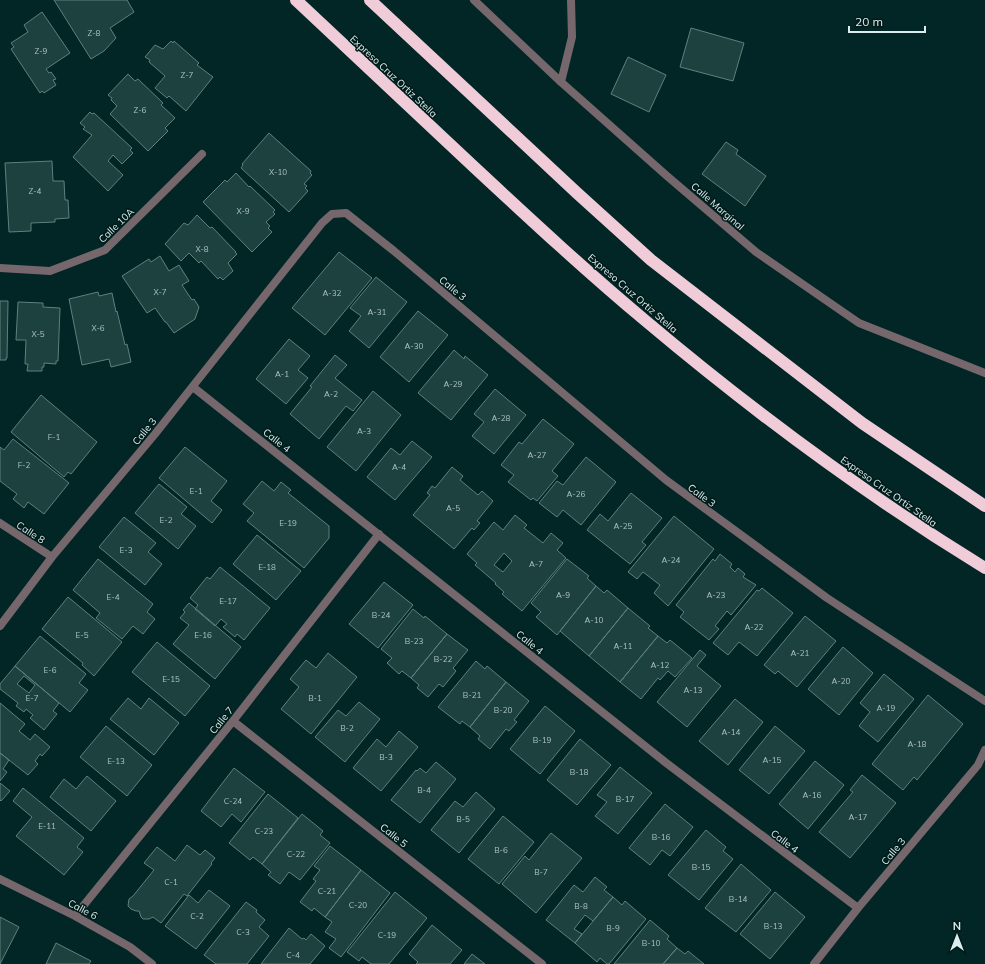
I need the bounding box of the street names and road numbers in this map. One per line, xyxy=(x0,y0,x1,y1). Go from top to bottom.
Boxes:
street label: Expreso Cruz Ortiz Stella xyxy=(347,32,440,120)
street label: Calle Marginal xyxy=(688,180,747,233)
street label: Calle 10A xyxy=(96,205,137,246)
street label: Expreso Cruz Ortiz Stella xyxy=(585,251,680,336)
street label: Calle 3 xyxy=(436,273,469,303)
street label: Calle 3 xyxy=(129,415,159,448)
street label: Calle 4 xyxy=(260,426,293,455)
street label: Expreso Cruz Ortiz Stella xyxy=(838,453,939,530)
street label: Calle 3 xyxy=(685,481,718,510)
street label: Calle 8 xyxy=(14,518,47,546)
street label: Calle 4 xyxy=(513,627,546,657)
street label: Calle 7 xyxy=(206,704,236,737)
street label: Calle 5 xyxy=(377,821,410,850)
street label: Calle 4 xyxy=(768,827,801,856)
street label: Calle 3 xyxy=(878,835,908,868)
street label: Calle 6 xyxy=(66,896,100,923)

